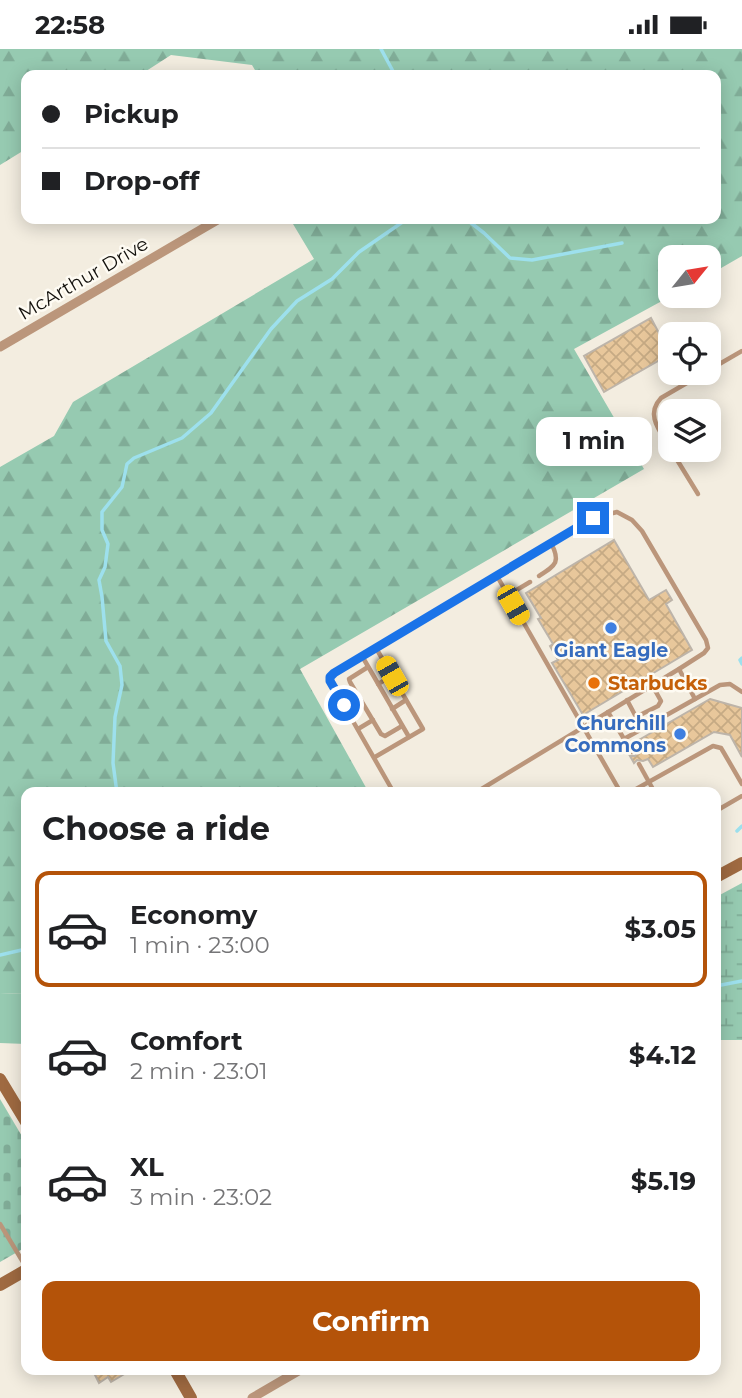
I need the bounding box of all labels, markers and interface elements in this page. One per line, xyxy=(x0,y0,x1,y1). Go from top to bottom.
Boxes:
text: 22:58 xyxy=(35,9,105,41)
text: Pickup xyxy=(84,98,179,130)
text: Drop-off xyxy=(84,165,199,197)
street label: McArthur Drive xyxy=(14,232,152,325)
north arrow xyxy=(658,245,721,308)
map controls xyxy=(658,245,721,462)
button: locate xyxy=(658,322,721,385)
button: layers xyxy=(658,399,721,462)
callout: 1 min xyxy=(535,417,651,465)
text: 1 min xyxy=(563,427,625,455)
route end xyxy=(577,502,609,534)
car xyxy=(494,582,533,628)
marker: Giant Eagle xyxy=(603,620,619,636)
place label: Giant Eagle xyxy=(554,639,668,662)
car xyxy=(373,653,412,699)
place label: Starbucks xyxy=(608,672,707,695)
marker: Starbucks xyxy=(586,675,602,691)
route start xyxy=(328,689,360,721)
place label: Churchill Commons xyxy=(565,712,666,757)
marker: Churchill Commons xyxy=(672,726,688,742)
text: Choose a ride xyxy=(42,809,270,848)
icon: car xyxy=(46,898,109,961)
text: Economy xyxy=(130,899,257,931)
text: $3.05 xyxy=(625,913,696,945)
text: 1 min · 23:00 xyxy=(130,931,270,959)
icon: car xyxy=(46,1024,109,1087)
text: Comfort xyxy=(130,1025,242,1057)
text: $4.12 xyxy=(629,1039,696,1071)
text: 2 min · 23:01 xyxy=(130,1057,268,1085)
icon: car xyxy=(46,1150,109,1213)
text: XL xyxy=(130,1151,164,1183)
text: $5.19 xyxy=(631,1165,696,1197)
text: 3 min · 23:02 xyxy=(130,1183,272,1211)
button: Confirm xyxy=(42,1281,700,1361)

